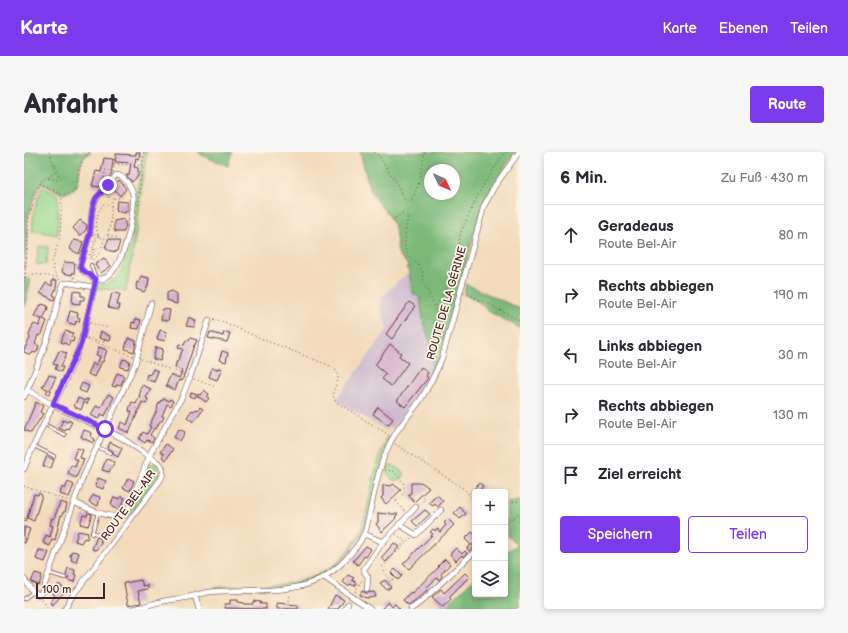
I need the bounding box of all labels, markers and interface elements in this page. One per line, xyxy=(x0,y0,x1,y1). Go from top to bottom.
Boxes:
text: Karte xyxy=(20,17,68,40)
text: Karte xyxy=(663,20,697,37)
text: Ebenen xyxy=(719,20,768,37)
text: Teilen xyxy=(790,20,828,37)
button: Route xyxy=(750,86,824,123)
text: Anfahrt xyxy=(24,88,118,121)
north arrow xyxy=(424,164,460,200)
text: 6 Min. xyxy=(560,168,607,188)
text: Zu Fuß · 430 m xyxy=(721,170,808,186)
route end xyxy=(99,176,117,194)
text: Geradeaus xyxy=(598,217,674,236)
icon: ahead xyxy=(560,224,582,246)
text: 80 m xyxy=(779,227,808,243)
text: Route Bel-Air xyxy=(598,236,676,252)
street label: ROUTE DE LA GÉRINE xyxy=(423,245,469,361)
text: Rechts abbiegen xyxy=(598,277,714,296)
icon: right xyxy=(560,284,582,306)
text: 190 m xyxy=(774,287,808,303)
text: Route Bel-Air xyxy=(598,296,676,312)
text: Links abbiegen xyxy=(598,337,702,356)
icon: left xyxy=(560,344,582,366)
text: 30 m xyxy=(778,347,808,363)
text: Route Bel-Air xyxy=(598,356,676,372)
text: Rechts abbiegen xyxy=(598,397,714,416)
icon: right xyxy=(560,404,582,426)
text: 130 m xyxy=(773,407,808,423)
text: Route Bel-Air xyxy=(598,416,676,432)
route start xyxy=(96,420,114,438)
icon: arrive xyxy=(560,464,582,486)
text: Ziel erreicht xyxy=(598,465,681,484)
street label: ROUTE BEL-AIR xyxy=(98,467,158,543)
map controls xyxy=(472,489,508,597)
button: + xyxy=(472,489,508,525)
button: Speichern xyxy=(560,516,680,553)
button: Teilen xyxy=(688,516,808,553)
button: − xyxy=(472,525,508,561)
button: layers xyxy=(472,561,508,597)
scale bar xyxy=(36,581,105,600)
text: 100 m xyxy=(42,583,71,596)

